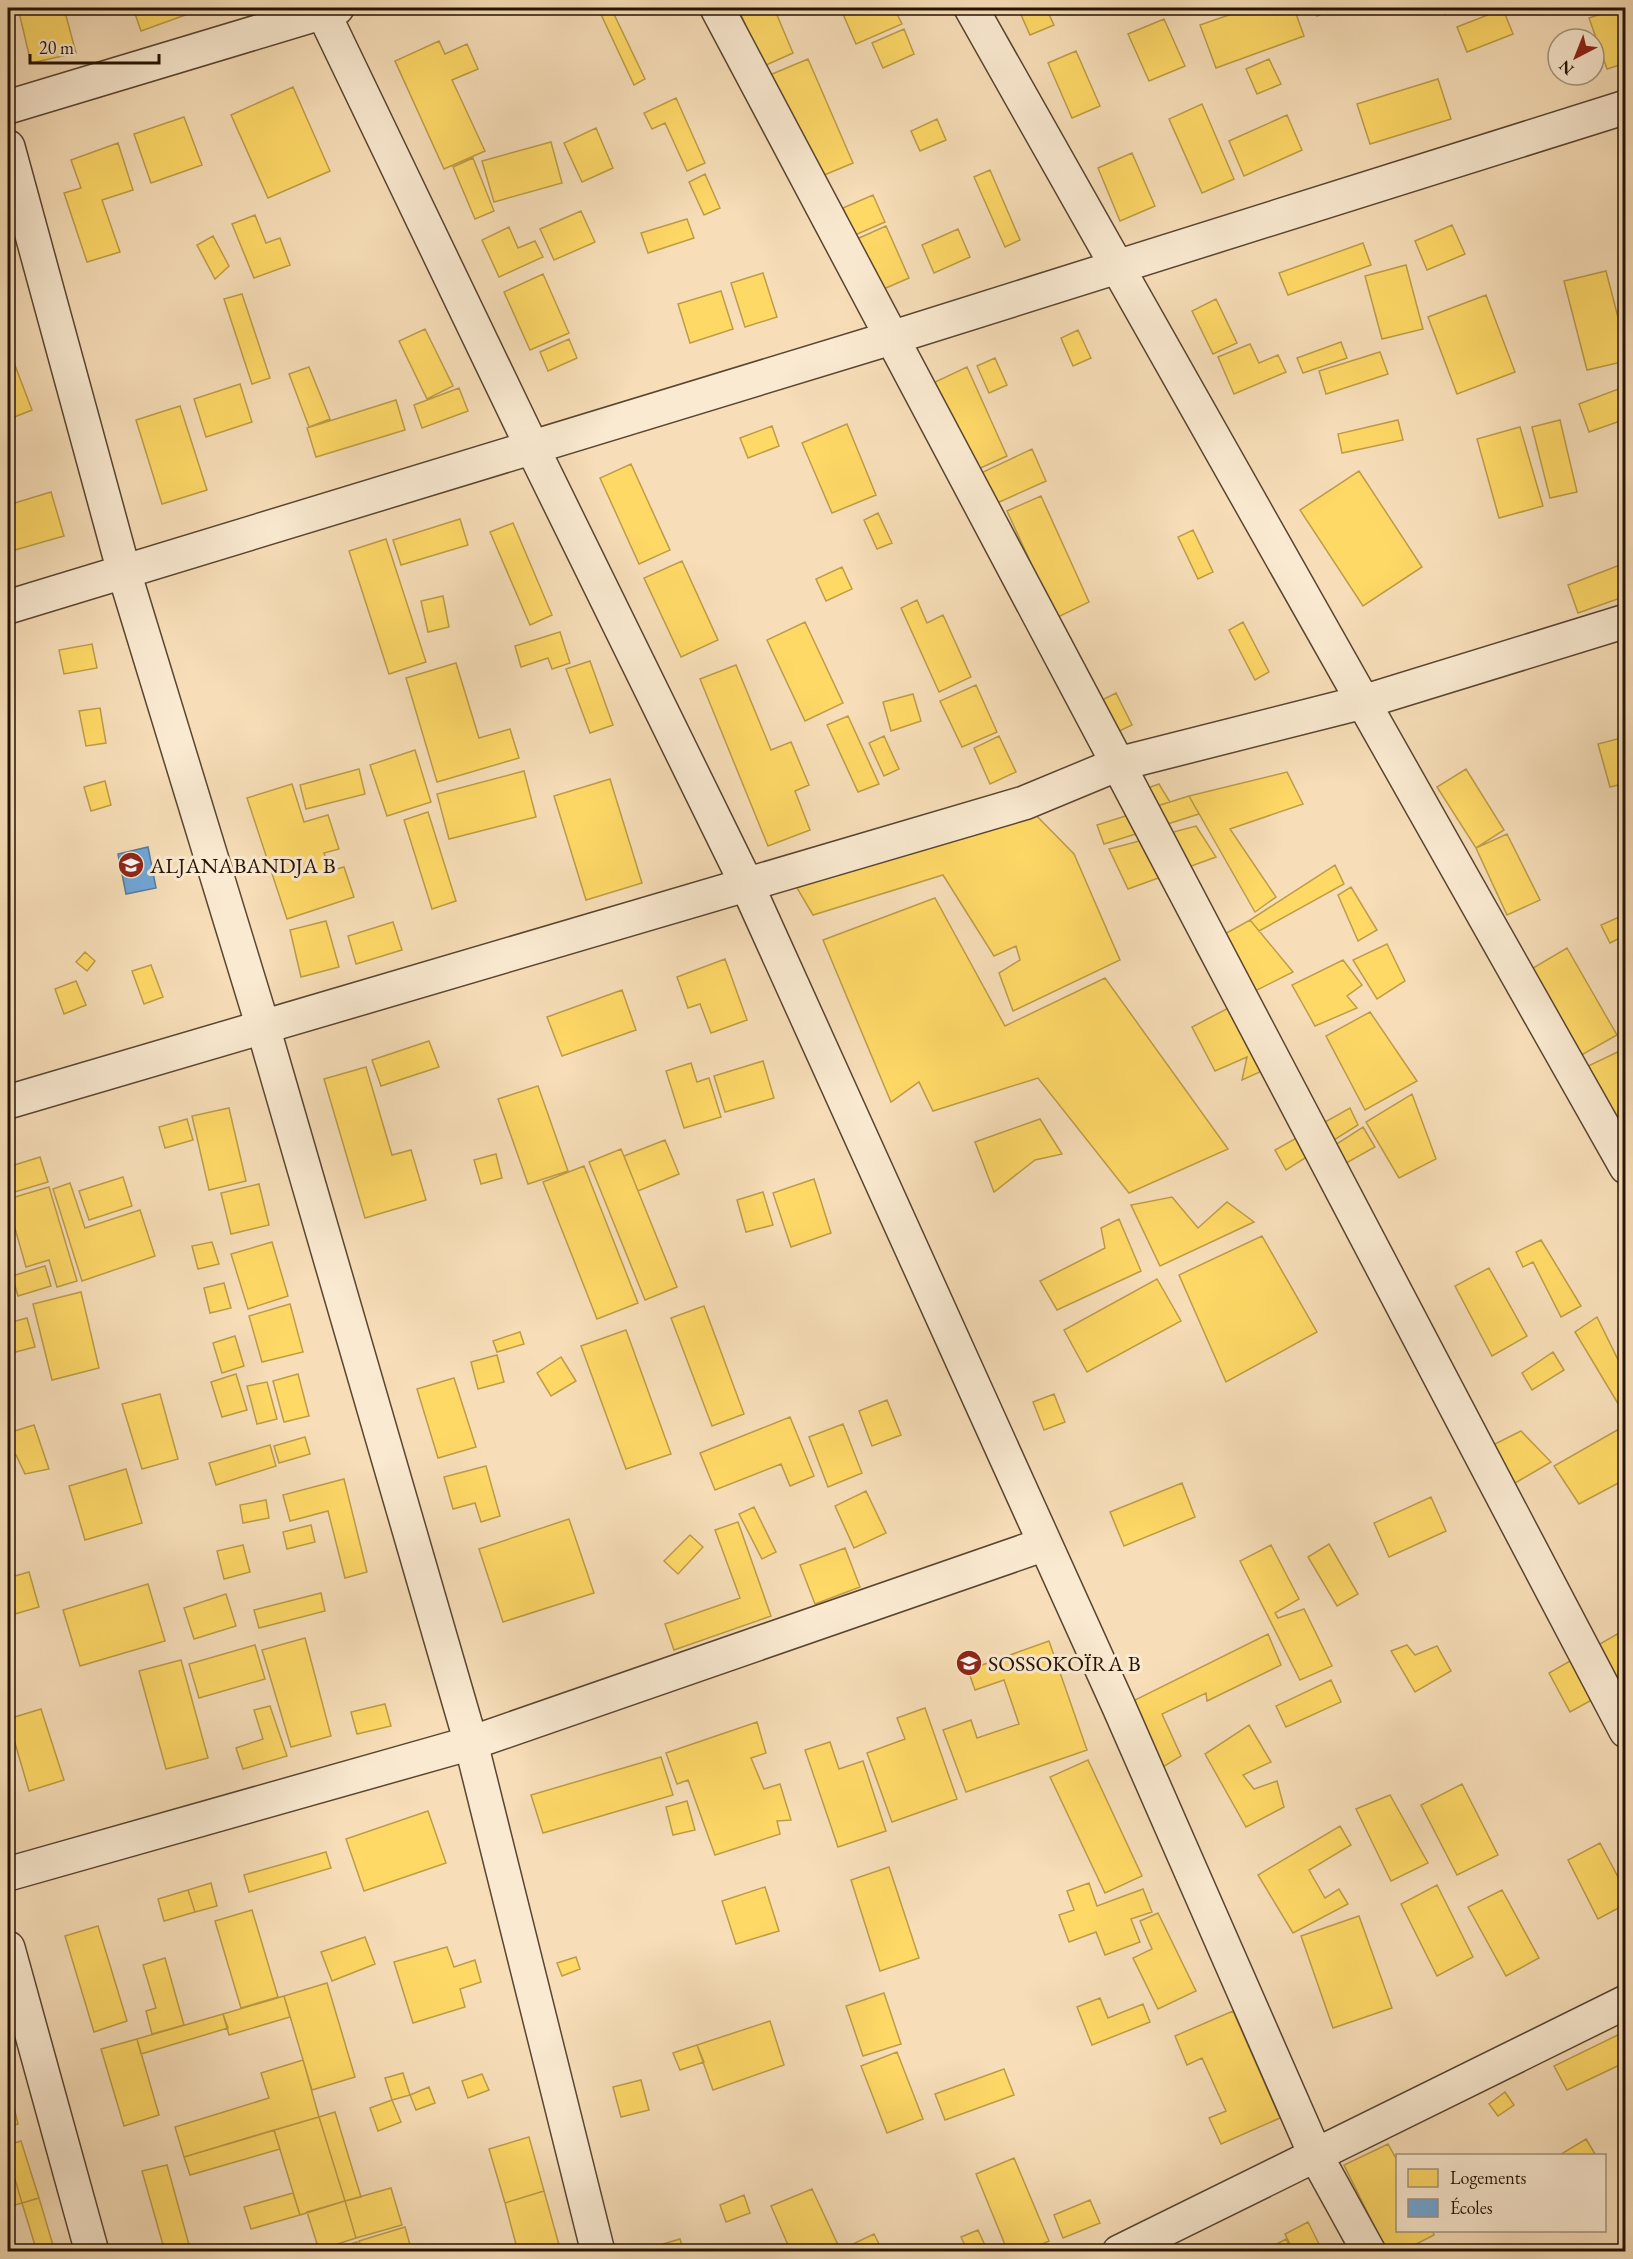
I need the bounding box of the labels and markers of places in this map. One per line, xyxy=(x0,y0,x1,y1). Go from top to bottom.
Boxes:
school or university icon: ALJANABANDJA B xyxy=(116,850,146,880)
place label: ALJANABANDJA B xyxy=(149,851,336,880)
school or university icon: SOSSOKOÏRA B xyxy=(954,1648,984,1678)
place label: SOSSOKOÏRA B xyxy=(988,1649,1141,1678)

